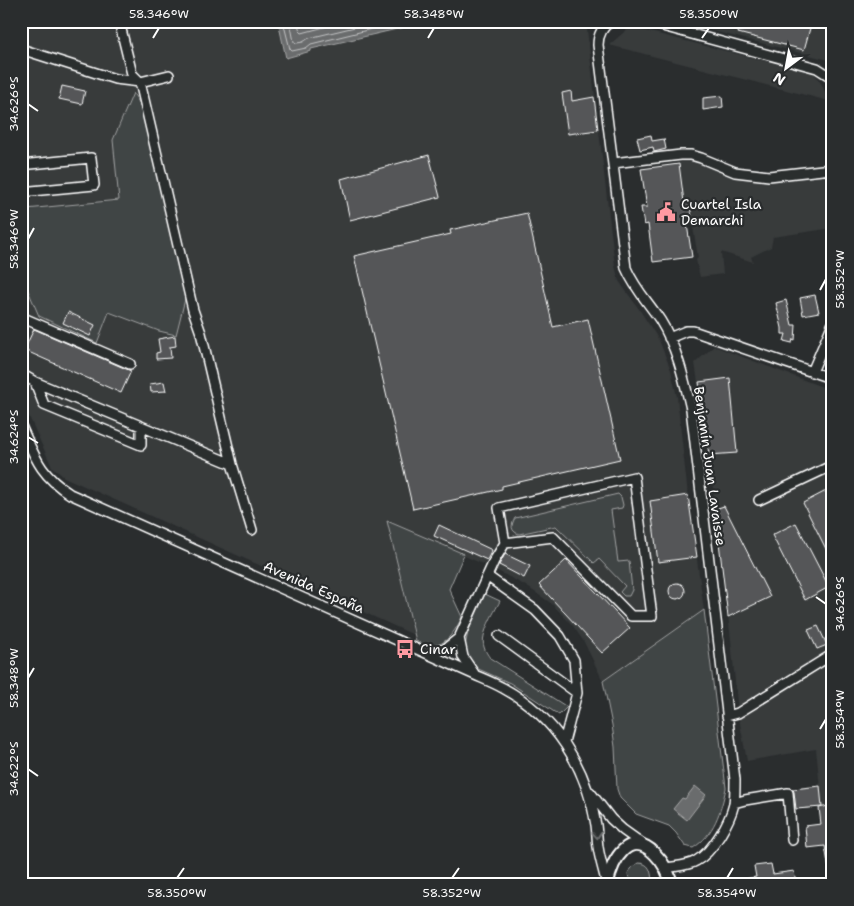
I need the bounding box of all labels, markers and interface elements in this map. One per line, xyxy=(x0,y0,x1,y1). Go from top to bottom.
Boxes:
text: 58.346°W xyxy=(129,6,189,22)
text: 58.348°W xyxy=(404,6,464,22)
text: 58.350°W xyxy=(679,6,739,22)
north arrow xyxy=(762,42,812,92)
text: N xyxy=(770,68,789,90)
text: 34.626°S xyxy=(6,76,22,132)
place label: Cuartel Isla Demarchi xyxy=(681,195,762,229)
public building icon: Cuartel Isla Demarchi xyxy=(655,201,677,223)
text: 58.346°W xyxy=(6,209,22,269)
text: 58.352°W xyxy=(832,250,848,308)
street label: Benjamín Juan Lavaisse xyxy=(690,385,730,547)
text: 34.624°S xyxy=(6,409,22,465)
street label: Avenida España xyxy=(261,557,368,617)
text: 34.626°S xyxy=(832,576,848,632)
bus stop icon: Cinar xyxy=(394,638,416,660)
place label: Cinar xyxy=(420,640,456,658)
text: 58.348°W xyxy=(6,648,22,708)
text: 58.354°W xyxy=(832,689,848,749)
text: 34.622°S xyxy=(6,741,22,797)
one-way arrow xyxy=(591,831,602,839)
text: 58.350°W xyxy=(147,885,207,901)
text: 58.352°W xyxy=(423,885,481,901)
text: 58.354°W xyxy=(697,885,757,901)

